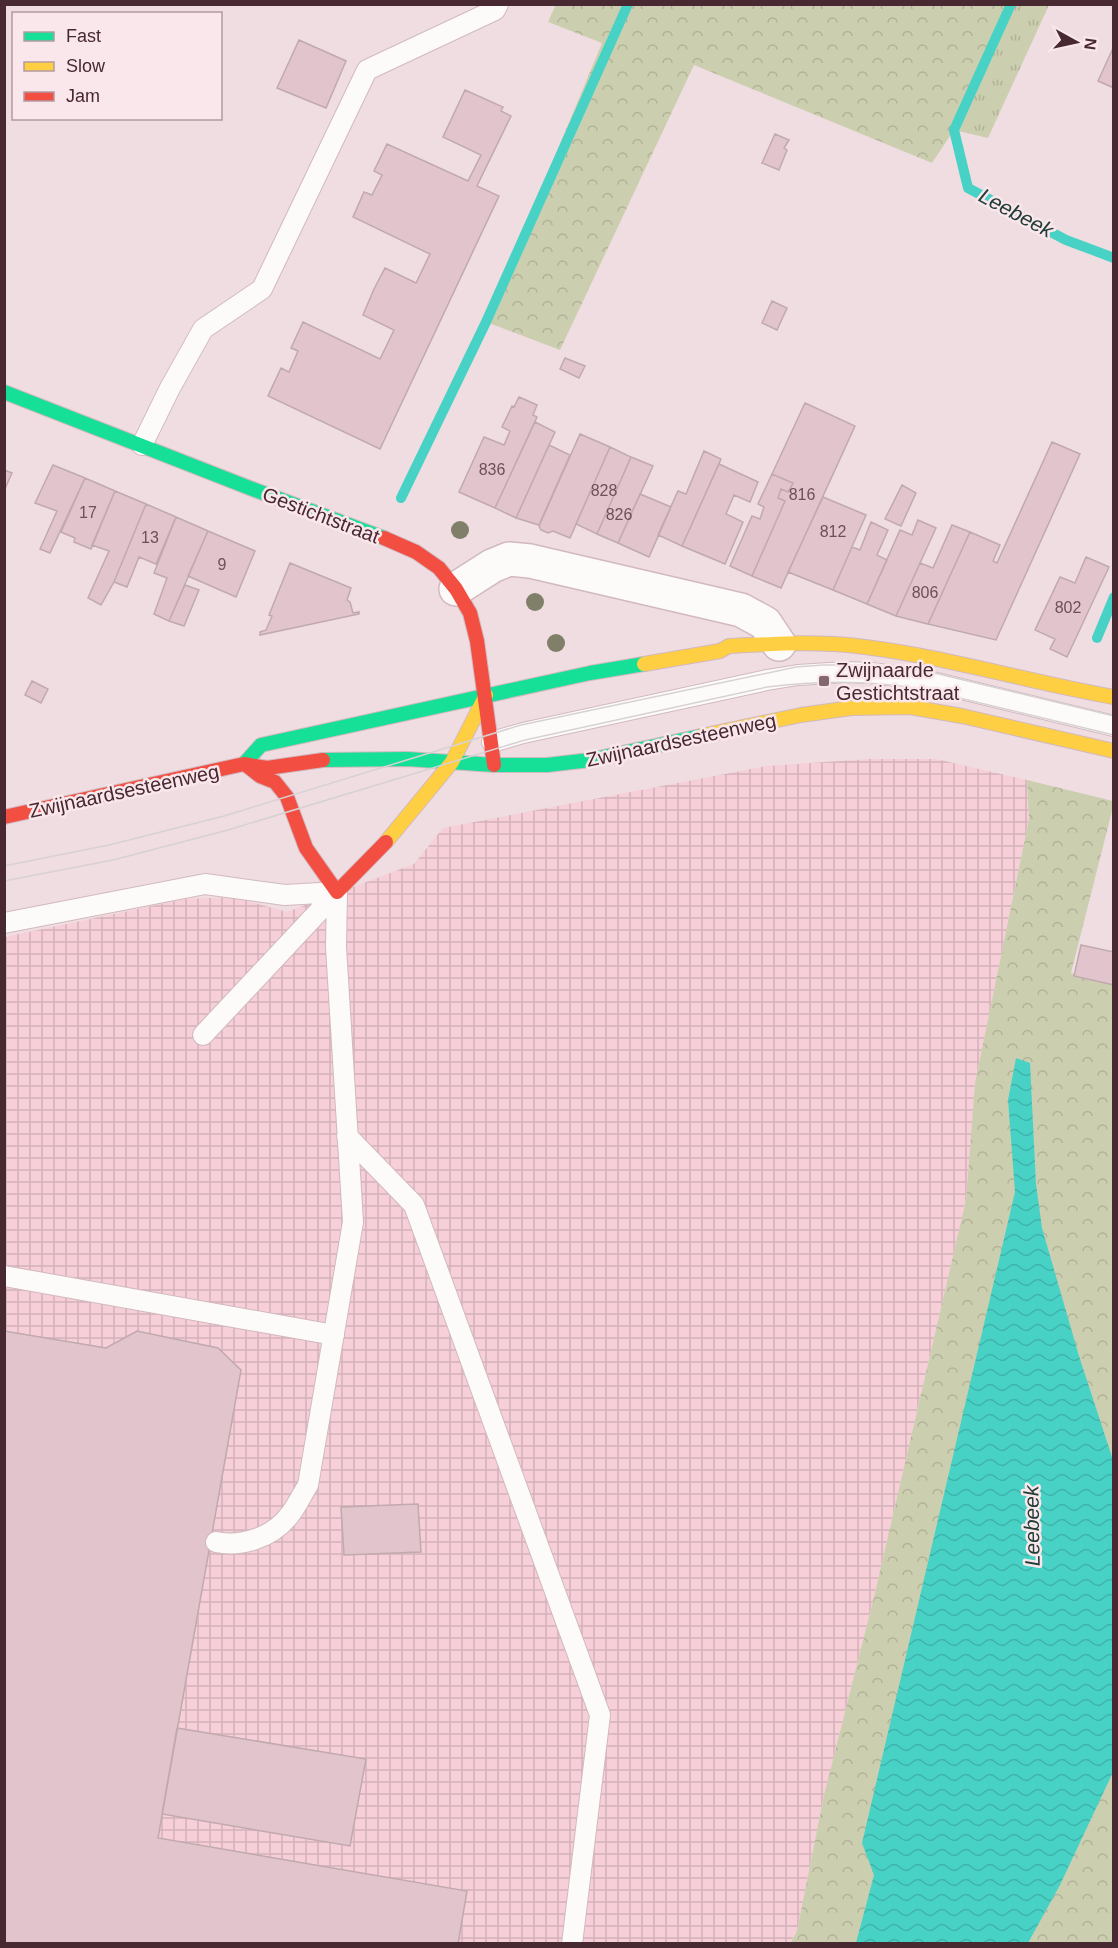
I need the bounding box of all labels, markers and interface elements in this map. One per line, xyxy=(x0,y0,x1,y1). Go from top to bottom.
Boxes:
legend xyxy=(12,12,222,120)
north arrow xyxy=(1046,12,1106,72)
text: Fast xyxy=(66,26,101,46)
text: N xyxy=(1081,37,1100,51)
text: Slow xyxy=(66,56,106,76)
text: Jam xyxy=(66,86,100,106)
water label: Leebeek xyxy=(975,183,1059,242)
house number: 836 xyxy=(479,461,505,478)
house number: 828 xyxy=(591,482,617,499)
street label: Gestichtstraat xyxy=(259,483,383,548)
house number: 816 xyxy=(789,486,815,503)
house number: 17 xyxy=(79,504,97,521)
house number: 826 xyxy=(606,506,632,523)
house number: 812 xyxy=(820,523,846,540)
house number: 13 xyxy=(141,529,159,546)
house number: 9 xyxy=(218,556,227,573)
house number: 806 xyxy=(912,584,938,601)
house number: 802 xyxy=(1055,599,1081,616)
place label: Zwijnaarde Gestichtstraat xyxy=(836,659,960,704)
marker: Zwijnaarde Gestichtstraat xyxy=(817,674,831,688)
street label: Zwijnaardsesteenweg xyxy=(584,709,778,771)
street label: Zwijnaardsesteenweg xyxy=(27,760,221,822)
water label: Leebeek xyxy=(1019,1484,1044,1566)

